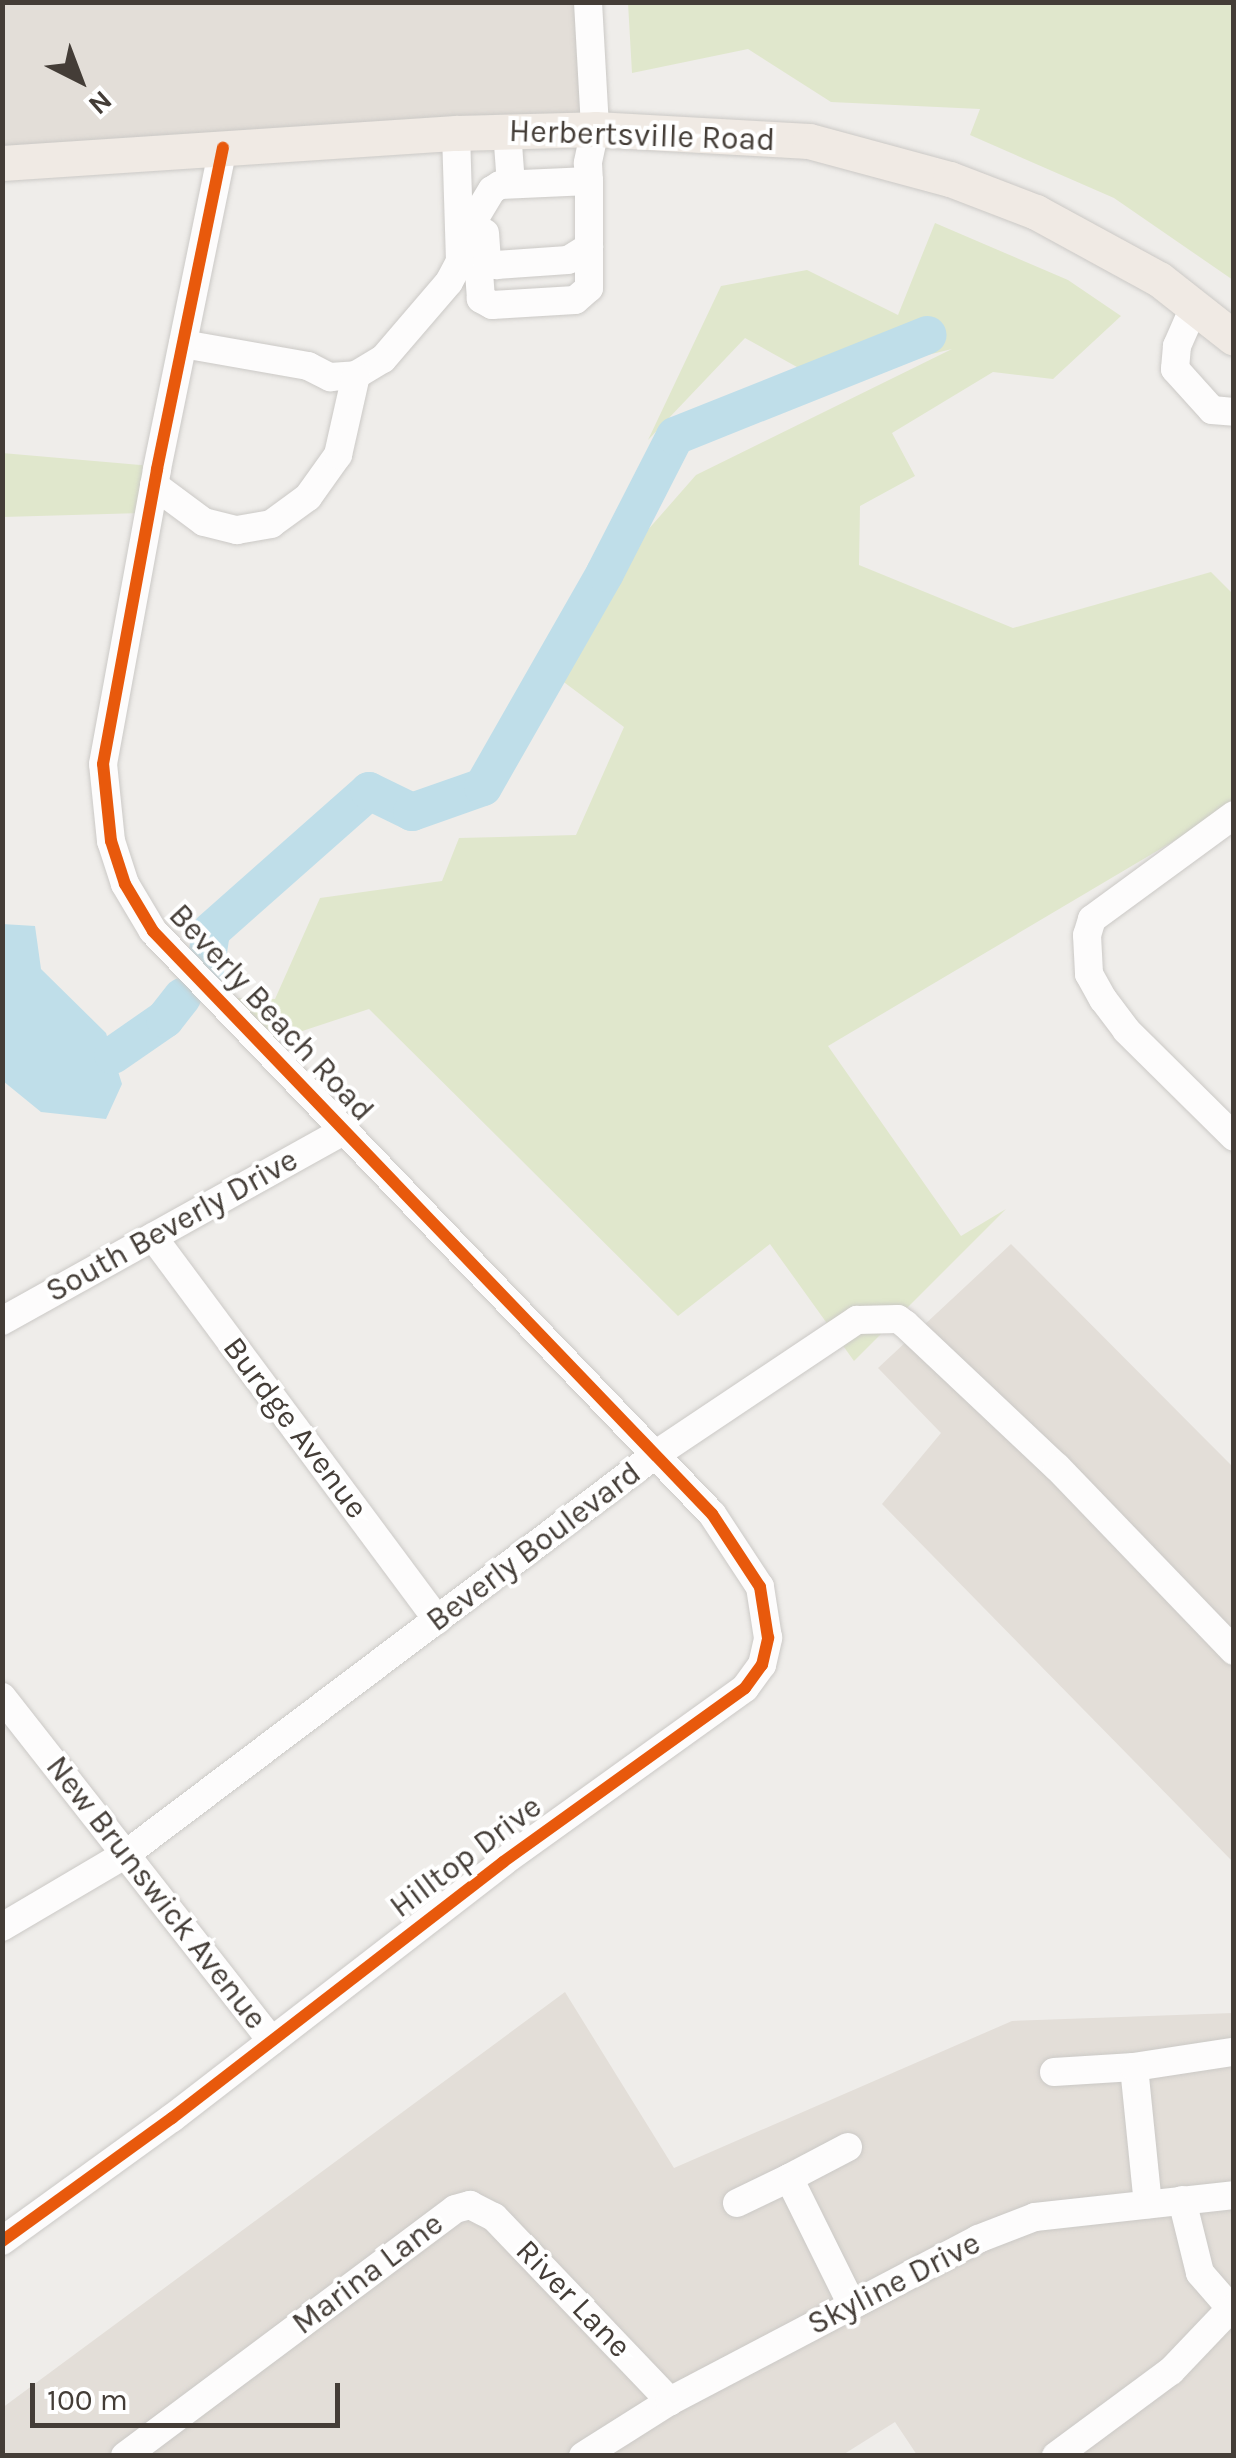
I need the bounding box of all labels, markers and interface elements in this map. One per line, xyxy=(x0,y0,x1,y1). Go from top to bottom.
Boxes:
north arrow xyxy=(30,30,130,130)
text: N xyxy=(82,84,119,122)
street label: Herbertsville Road xyxy=(508,112,776,160)
street label: Beverly Beach Road xyxy=(160,896,382,1130)
street label: South Beverly Drive xyxy=(39,1141,305,1311)
street label: Burdge Avenue xyxy=(214,1330,376,1526)
street label: Beverly Boulevard xyxy=(419,1454,649,1640)
street label: New Brunswick Avenue xyxy=(37,1749,275,2037)
street label: Hilltop Drive xyxy=(383,1788,549,1926)
street label: Marina Lane xyxy=(285,2205,451,2343)
street label: Skyline Drive xyxy=(801,2224,987,2344)
street label: River Lane xyxy=(507,2232,639,2366)
scale bar xyxy=(35,2363,345,2425)
text: 100 m xyxy=(47,2382,128,2418)

